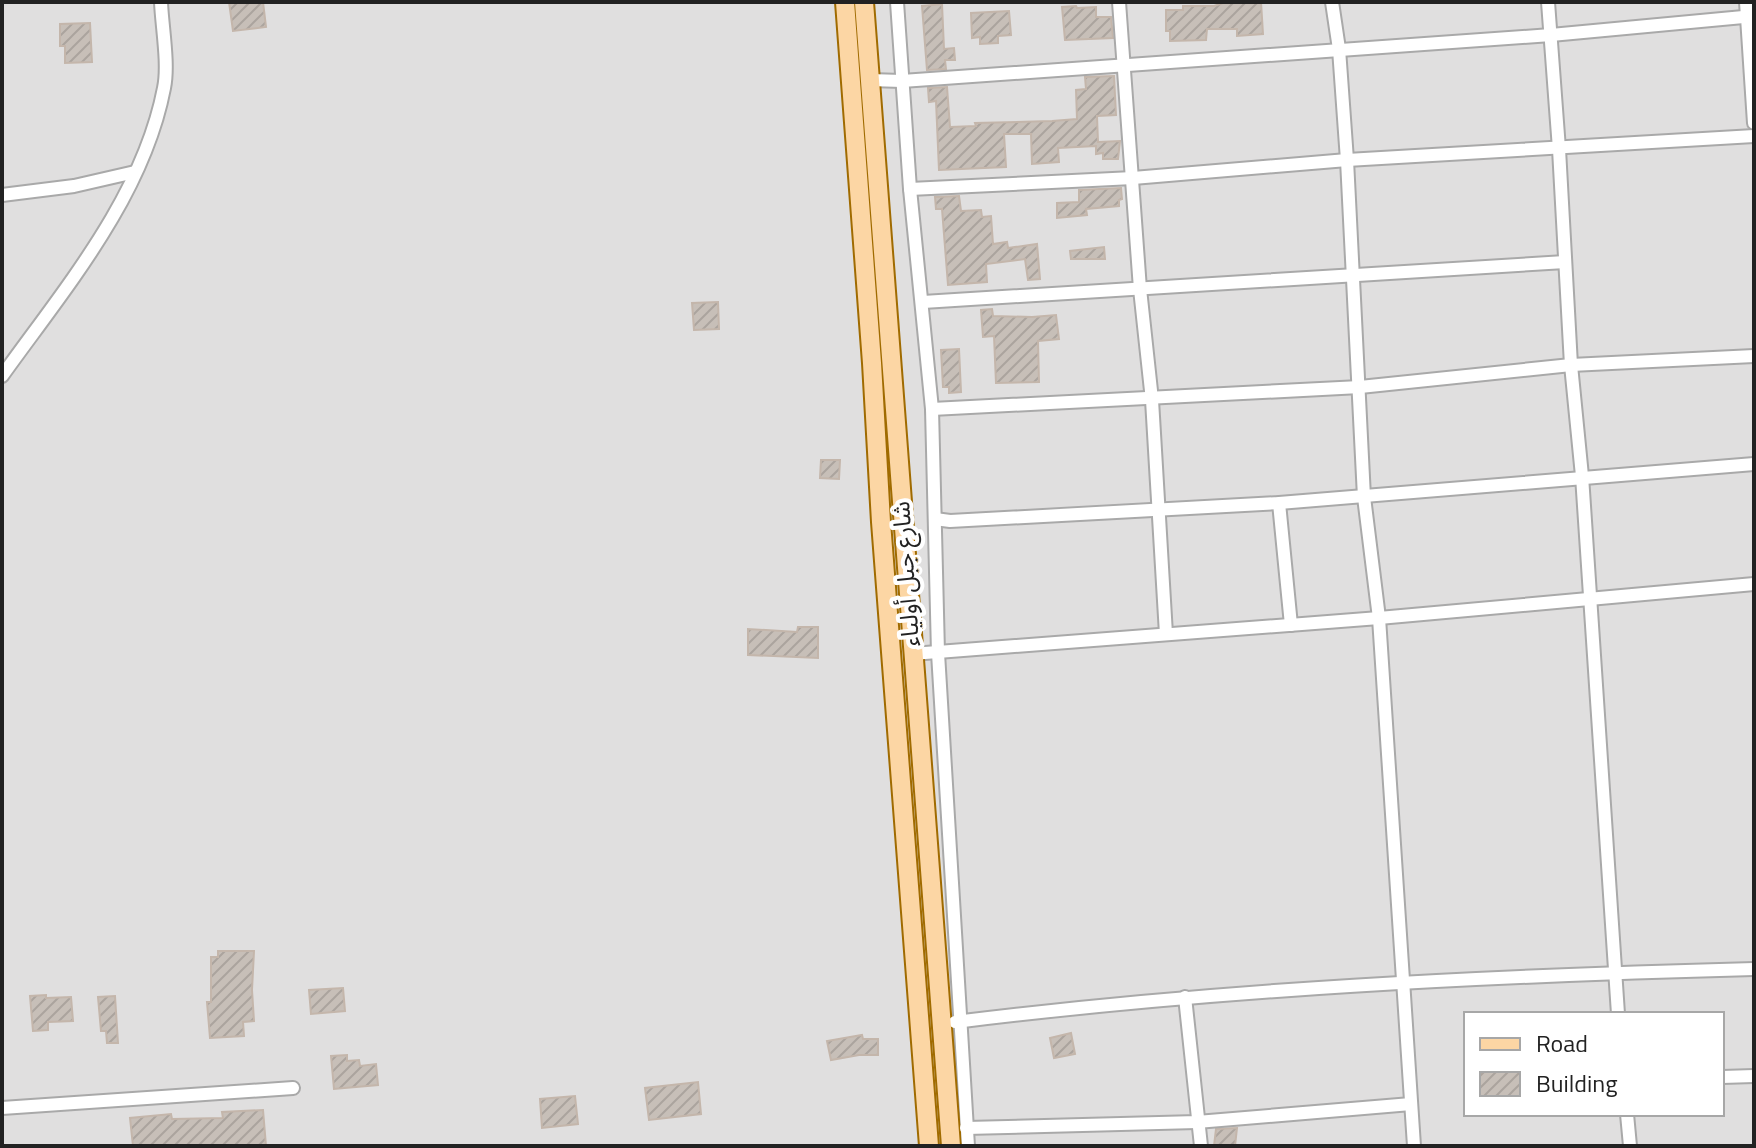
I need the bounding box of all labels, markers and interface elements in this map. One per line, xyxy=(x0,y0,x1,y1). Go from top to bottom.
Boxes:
street label: شارع جبل أولياء xyxy=(882,500,928,648)
legend xyxy=(1464,1012,1724,1116)
text: Road xyxy=(1536,1025,1588,1061)
text: Building xyxy=(1536,1065,1618,1101)

